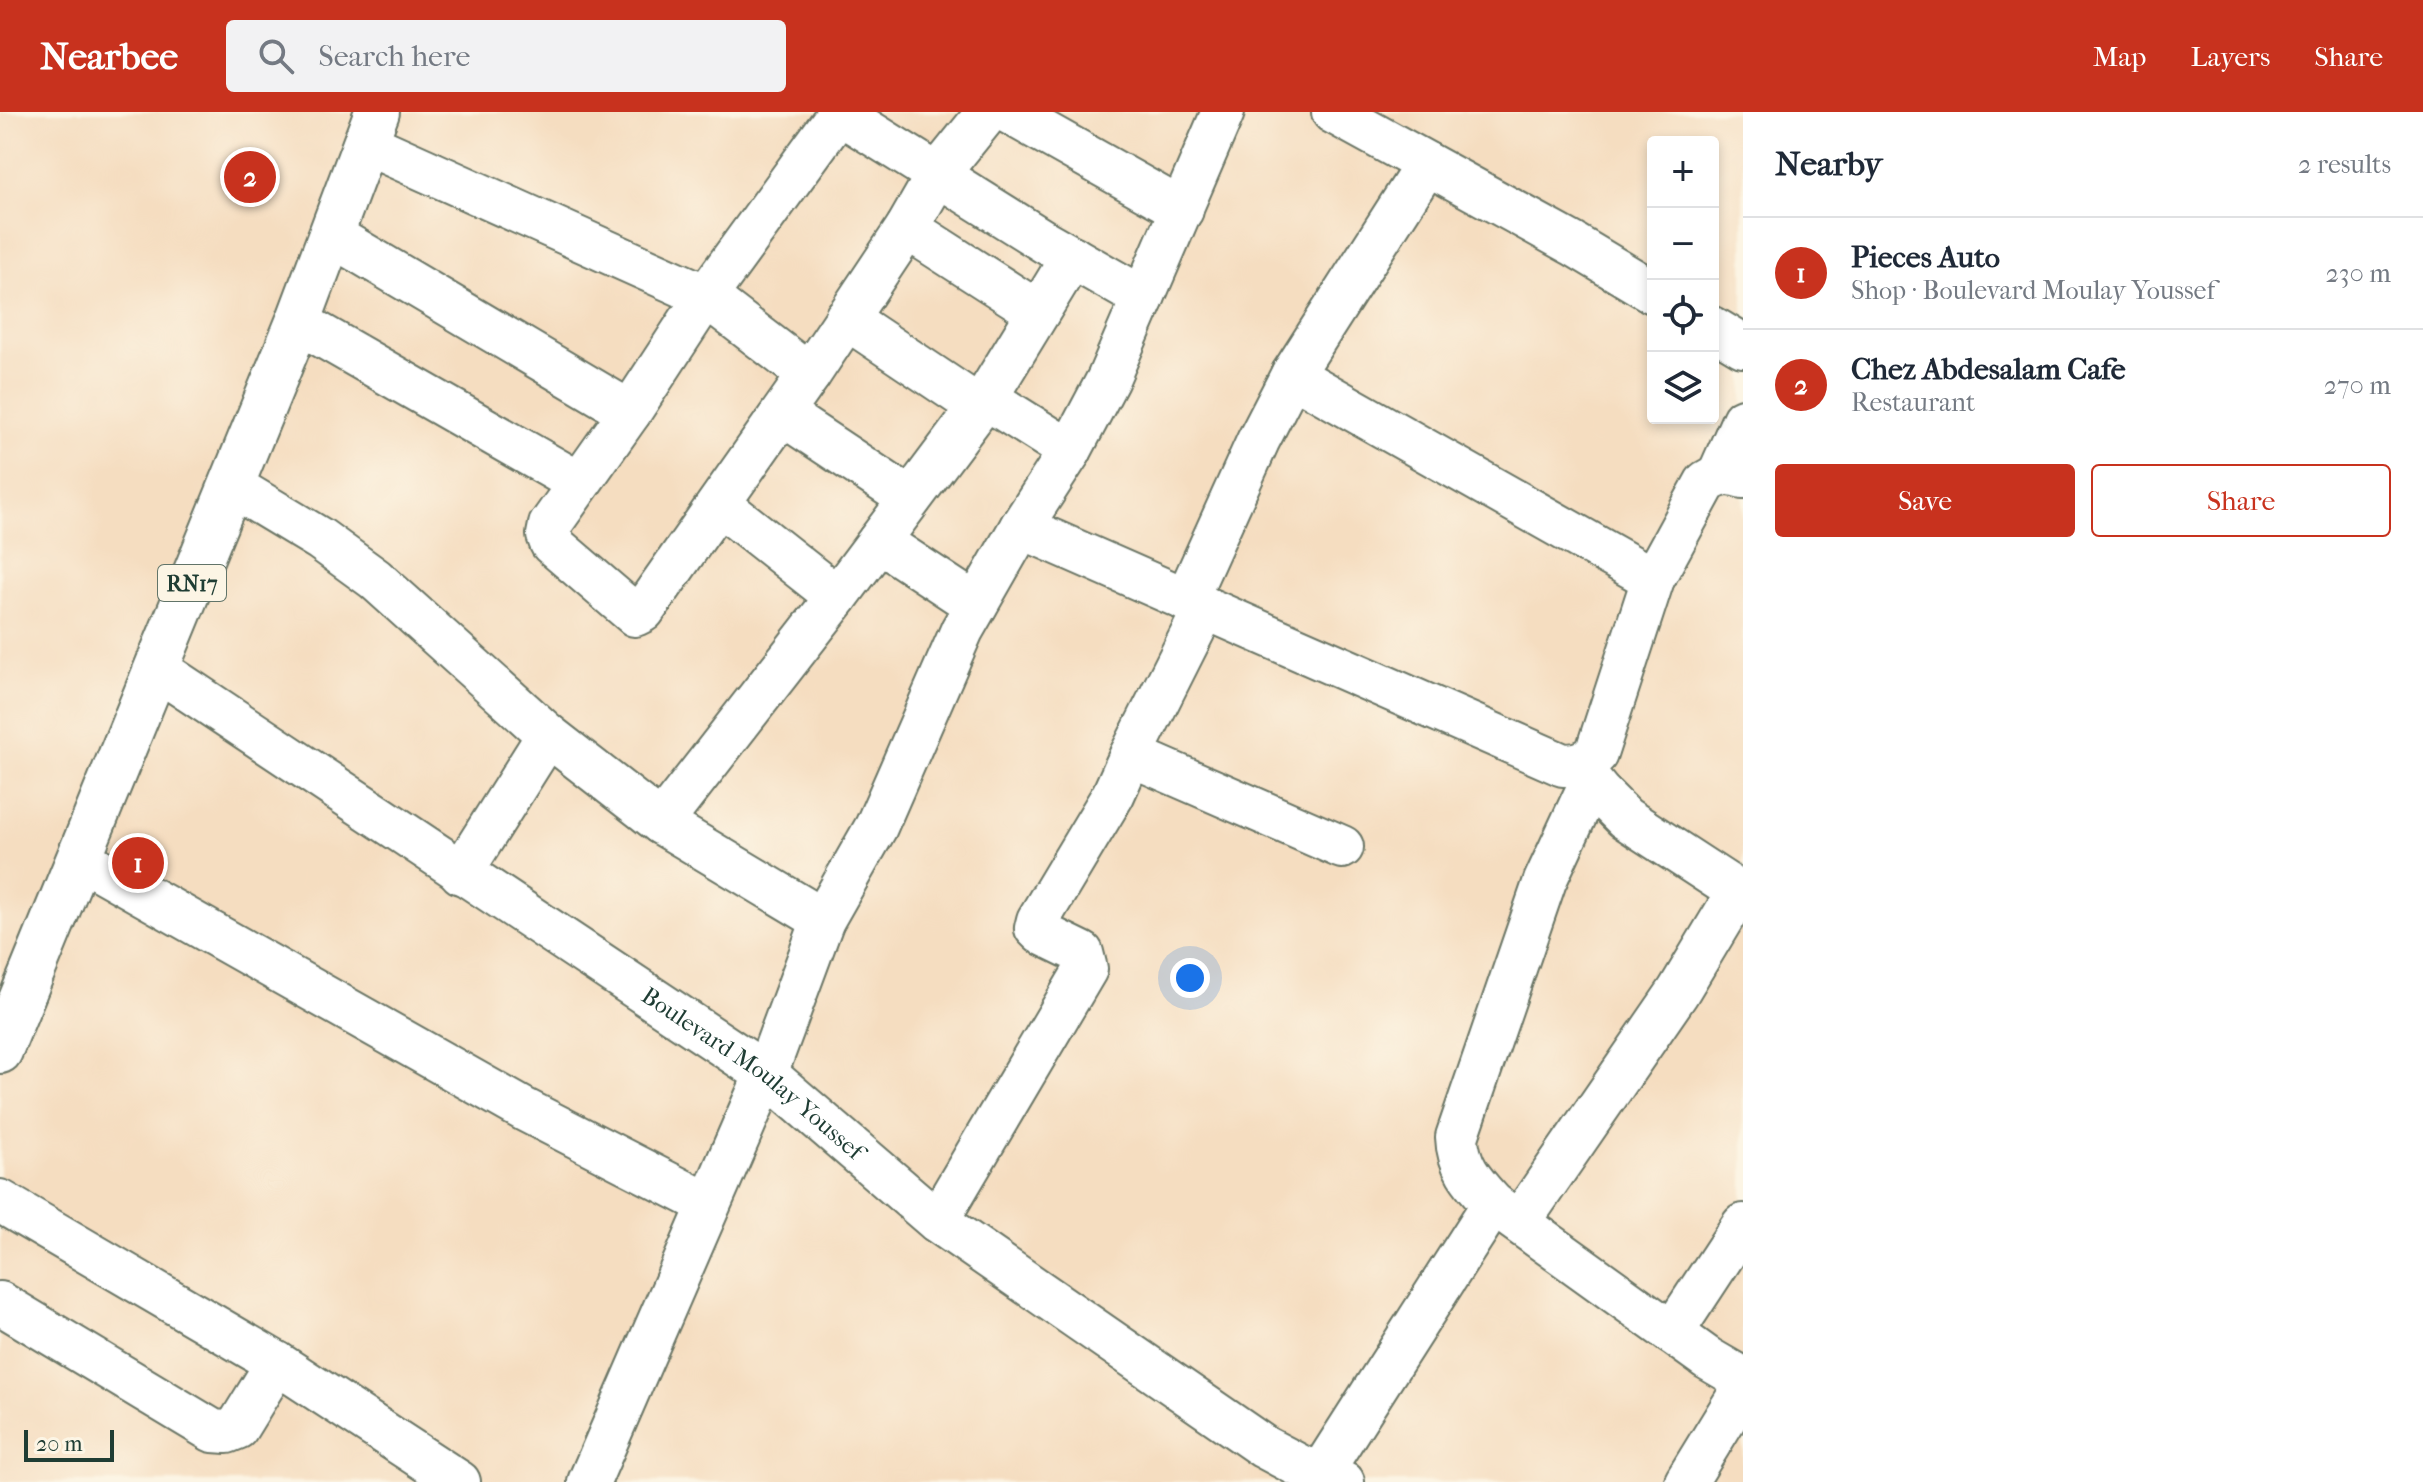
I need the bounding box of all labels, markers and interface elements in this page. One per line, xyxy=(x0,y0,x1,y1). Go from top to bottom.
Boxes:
search box xyxy=(226,20,786,92)
text: Nearbee xyxy=(40,34,178,79)
icon: search xyxy=(254,34,298,78)
text: Search here xyxy=(318,39,470,74)
text: Map xyxy=(2093,40,2146,73)
text: Layers xyxy=(2190,40,2270,73)
text: Share xyxy=(2314,40,2383,73)
map controls xyxy=(1647,136,1719,424)
button: + xyxy=(1647,136,1719,208)
text: Nearby xyxy=(1775,144,1882,184)
pin: 2 xyxy=(224,147,276,207)
text: 2 results xyxy=(2298,149,2391,180)
button: − xyxy=(1647,208,1719,280)
text: Pieces Auto xyxy=(1851,240,2000,275)
text: 1 xyxy=(1796,258,1806,289)
text: 230 m xyxy=(2325,258,2391,289)
text: Shop · Boulevard Moulay Youssef xyxy=(1851,275,2215,306)
button: locate xyxy=(1647,280,1719,352)
button: layers xyxy=(1647,352,1719,424)
text: Chez Abdesalam Cafe xyxy=(1851,352,2126,387)
text: 2 xyxy=(1794,370,1808,401)
text: 270 m xyxy=(2324,370,2391,401)
text: Restaurant xyxy=(1851,387,1975,418)
button: Save xyxy=(1775,464,2075,537)
button: Share xyxy=(2091,464,2391,537)
road number: RN17 xyxy=(158,565,226,601)
pin: 1 xyxy=(112,833,164,893)
your location xyxy=(1170,958,1210,998)
street label: Boulevard Moulay Youssef xyxy=(636,981,873,1169)
scale bar xyxy=(24,1426,114,1462)
text: 20 m xyxy=(36,1431,82,1457)

